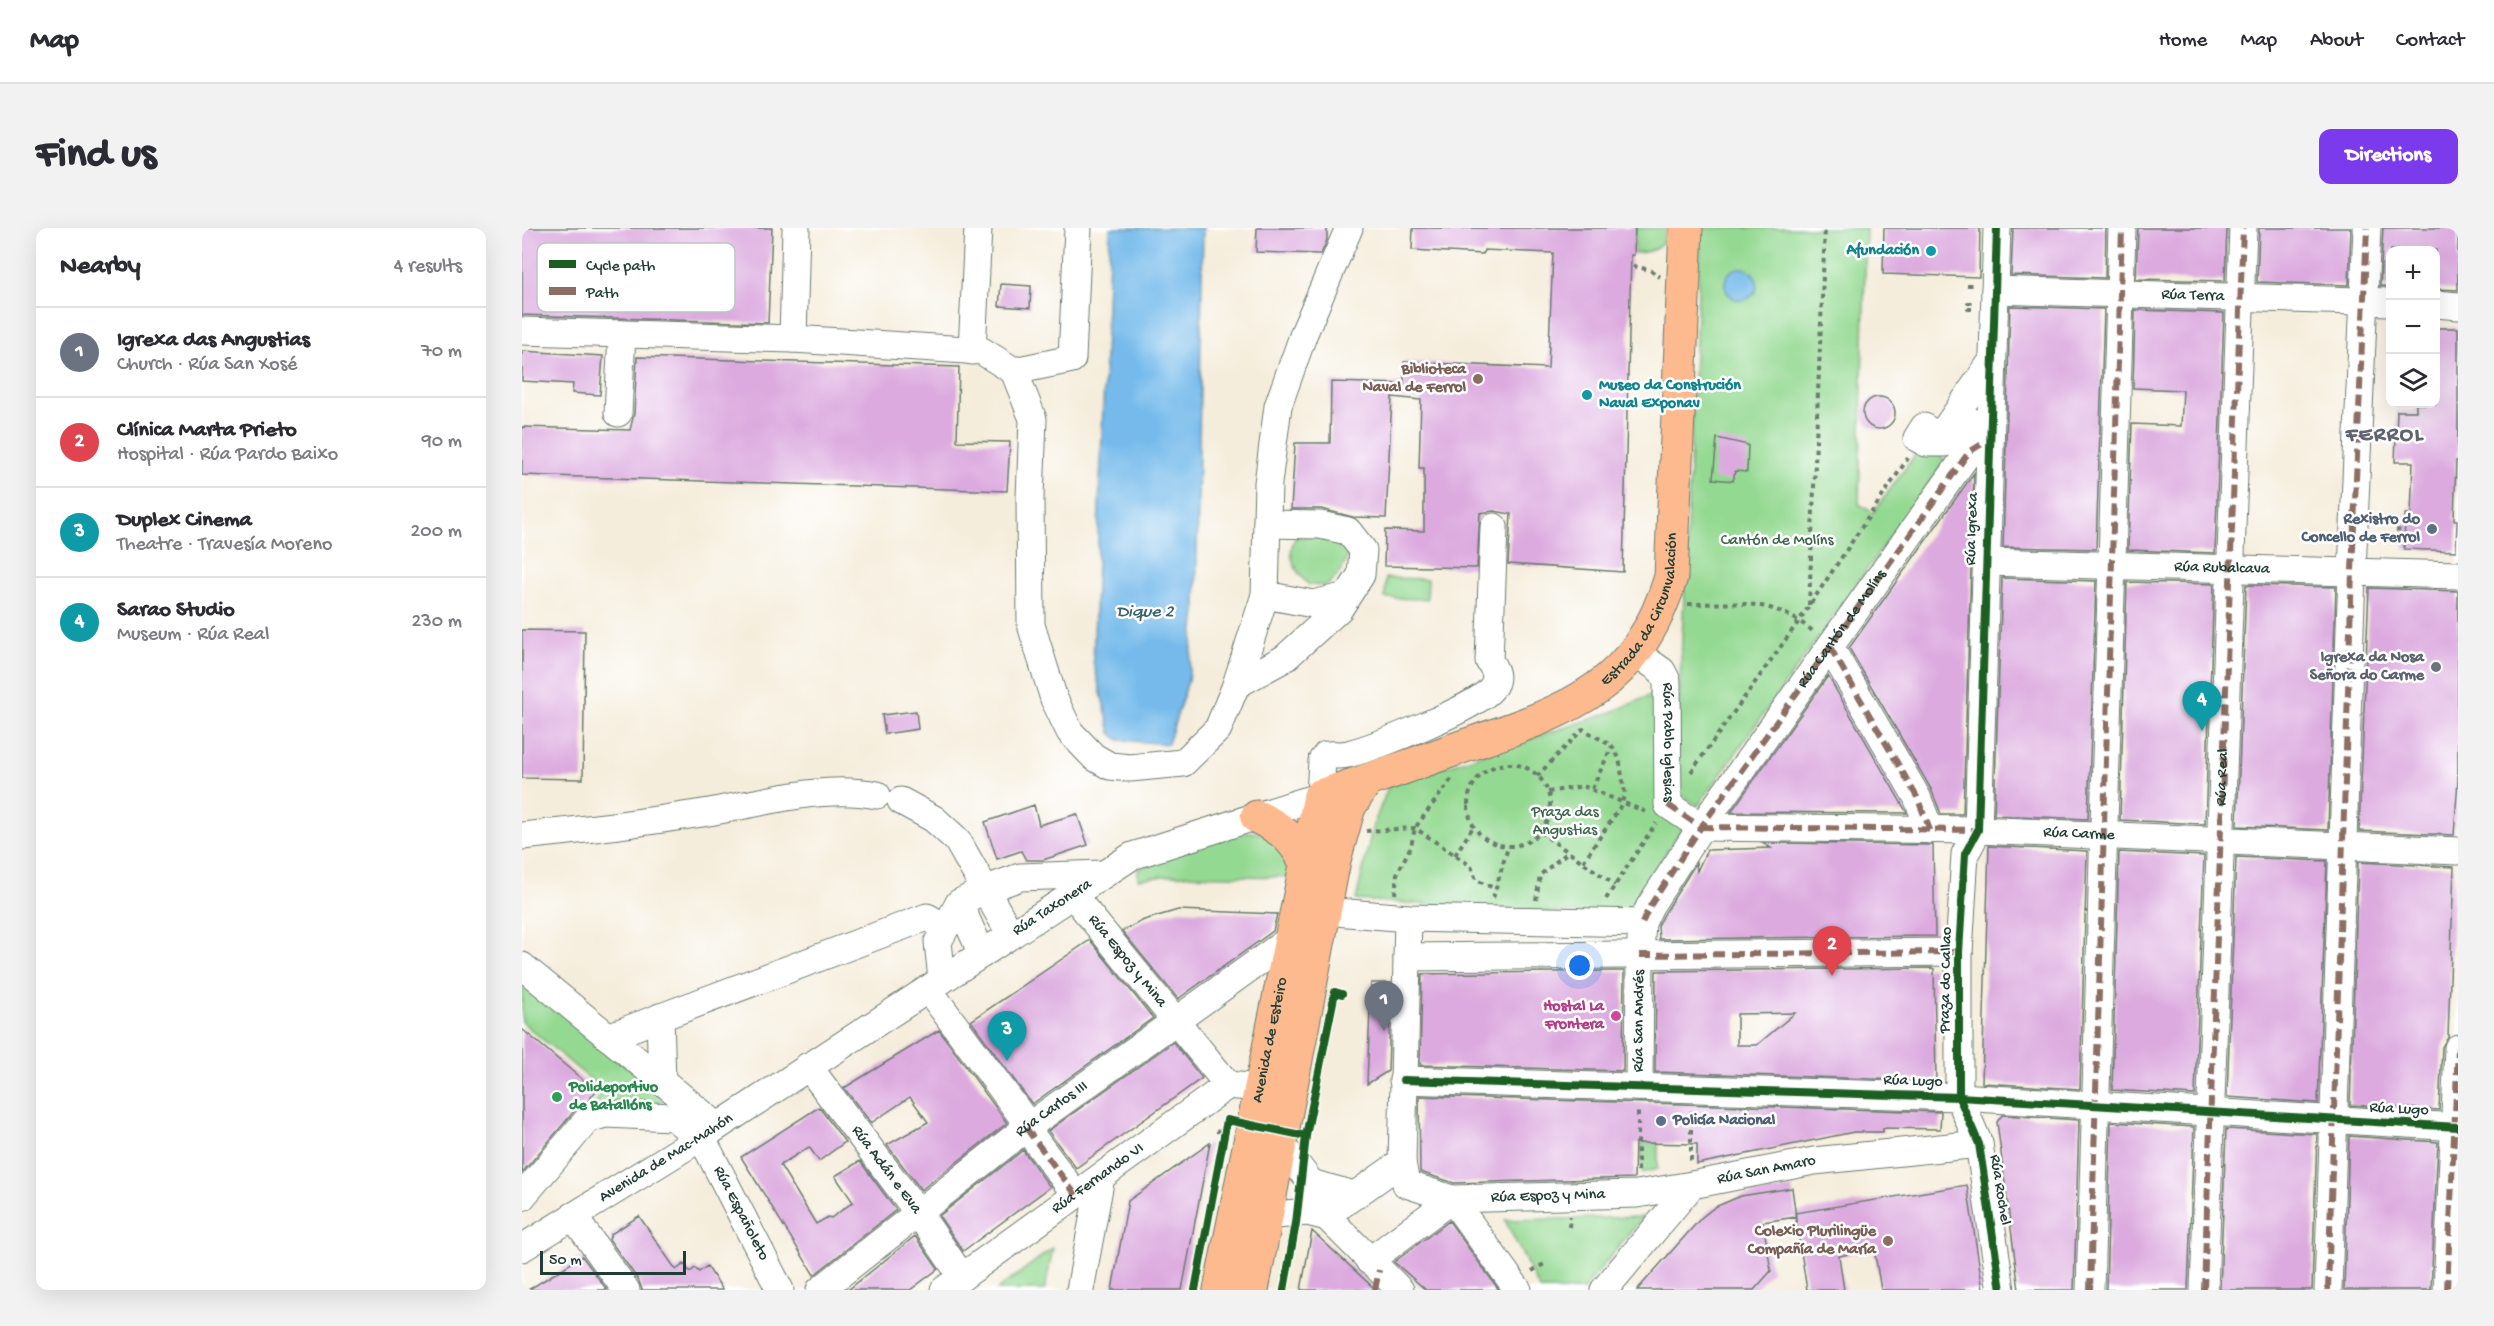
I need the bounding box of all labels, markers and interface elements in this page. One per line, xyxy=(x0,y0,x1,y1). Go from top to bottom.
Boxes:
text: Map xyxy=(30,25,79,58)
text: Home xyxy=(2159,29,2207,54)
text: Map xyxy=(2240,29,2277,54)
text: About xyxy=(2310,29,2363,54)
text: Contact xyxy=(2396,29,2464,54)
button: Directions xyxy=(2319,129,2458,184)
text: Find us xyxy=(36,132,156,181)
place label: Afundación xyxy=(1845,241,1919,261)
legend xyxy=(537,243,735,312)
marker: Afundación xyxy=(1924,244,1938,258)
map controls xyxy=(2386,246,2440,408)
button: + xyxy=(2386,246,2440,300)
text: Nearby xyxy=(60,252,141,283)
text: 4 results xyxy=(394,256,462,279)
text: Cycle path xyxy=(586,258,656,277)
text: Path xyxy=(585,285,619,304)
street label: Rúa Terra xyxy=(2161,286,2226,307)
button: − xyxy=(2386,300,2440,354)
text: Igrexa das Angustias xyxy=(117,328,310,354)
text: 1 xyxy=(75,341,84,364)
text: 70 m xyxy=(421,341,462,364)
text: Church · Rúa San Xosé xyxy=(117,354,297,377)
button: layers xyxy=(2386,354,2440,408)
place label: Biblioteca Naval de Ferrol xyxy=(1362,361,1467,398)
marker: Biblioteca Naval de Ferrol xyxy=(1471,372,1485,386)
place label: Museo da Construción Naval Exponav xyxy=(1599,377,1741,414)
marker: Museo da Construción Naval Exponav xyxy=(1580,388,1594,402)
text: Clínica Marta Prieto xyxy=(117,418,297,444)
district label: FERROL xyxy=(2345,423,2425,449)
text: 2 xyxy=(75,431,84,454)
text: 90 m xyxy=(422,431,462,454)
text: Hospital · Rúa Pardo Baixo xyxy=(117,444,338,467)
street label: Rúa Igrexa xyxy=(1962,491,1984,566)
text: Duplex Cinema xyxy=(117,508,252,534)
place label: Rexistro do Concello de Ferrol xyxy=(2301,511,2421,548)
text: 3 xyxy=(74,521,85,544)
text: 200 m xyxy=(411,521,462,544)
marker: Rexistro do Concello de Ferrol xyxy=(2425,522,2439,536)
street label: Estrada da Circunvalación xyxy=(1597,532,1682,691)
park label: Cantón de Molíns xyxy=(1721,532,1834,551)
text: Theatre · Travesía Moreno xyxy=(117,534,332,557)
street label: Rúa Rubalcava xyxy=(2174,558,2271,579)
street label: Rúa Cantón de Molíns xyxy=(1794,565,1892,692)
text: Sarao Studio xyxy=(117,598,235,624)
water label: Dique 2 xyxy=(1116,602,1175,623)
text: 4 xyxy=(75,611,84,634)
text: 230 m xyxy=(412,611,462,634)
text: Museum · Rúa Real xyxy=(117,624,269,647)
place label: Igrexa da Nosa Señora do Carme xyxy=(2310,649,2425,686)
marker: Igrexa da Nosa Señora do Carme xyxy=(2429,660,2443,674)
street label: Rúa Pablo Iglesias xyxy=(1658,682,1677,803)
pin: 4 xyxy=(2182,682,2222,731)
street label: Rúa Real xyxy=(2212,748,2233,807)
park label: Praza das Angustias xyxy=(1530,804,1600,841)
street label: Rúa Carme xyxy=(2043,823,2116,845)
street label: Rúa Taxonera xyxy=(1009,875,1096,941)
street label: Rúa Espoz y Mina xyxy=(1084,911,1171,1012)
pin: 2 xyxy=(1812,926,1852,976)
street label: Praza do Callao xyxy=(1937,927,1957,1034)
your location xyxy=(1565,951,1594,980)
street label: Rúa San Andrés xyxy=(1630,969,1649,1072)
street label: Avenida de Esteiro xyxy=(1249,976,1293,1104)
pin: 1 xyxy=(1364,982,1404,1031)
place label: Hostal La Frontera xyxy=(1543,998,1605,1035)
marker: Hostal La Frontera xyxy=(1609,1009,1623,1023)
pin: 3 xyxy=(988,1012,1026,1061)
street label: Rúa Lugo xyxy=(1883,1071,1943,1093)
street label: Rúa Carlos III xyxy=(1012,1077,1092,1142)
place label: Polideportivo de Batallóns xyxy=(568,1079,659,1116)
marker: Polideportivo de Batallóns xyxy=(550,1090,564,1104)
street label: Rúa Lugo xyxy=(2369,1099,2429,1121)
street label: Avenida de Mac-Mahón xyxy=(596,1109,737,1207)
place label: Policía Nacional xyxy=(1672,1112,1776,1131)
marker: Policía Nacional xyxy=(1654,1114,1668,1128)
street label: Rúa Adán e Eva xyxy=(847,1122,926,1219)
street label: Rúa Fernando VI xyxy=(1048,1139,1148,1218)
street label: Rúa San Amaro xyxy=(1716,1151,1817,1189)
street label: Rúa Rochel xyxy=(1984,1153,2014,1227)
street label: Rúa Españoleto xyxy=(708,1163,773,1264)
street label: Rúa Espoz y Mina xyxy=(1491,1185,1607,1207)
place label: Colexio Plurilingüe Compañía de María xyxy=(1747,1223,1877,1260)
marker: Colexio Plurilingüe Compañía de María xyxy=(1881,1234,1895,1248)
scale bar xyxy=(540,1248,686,1276)
text: 50 m xyxy=(549,1252,582,1271)

